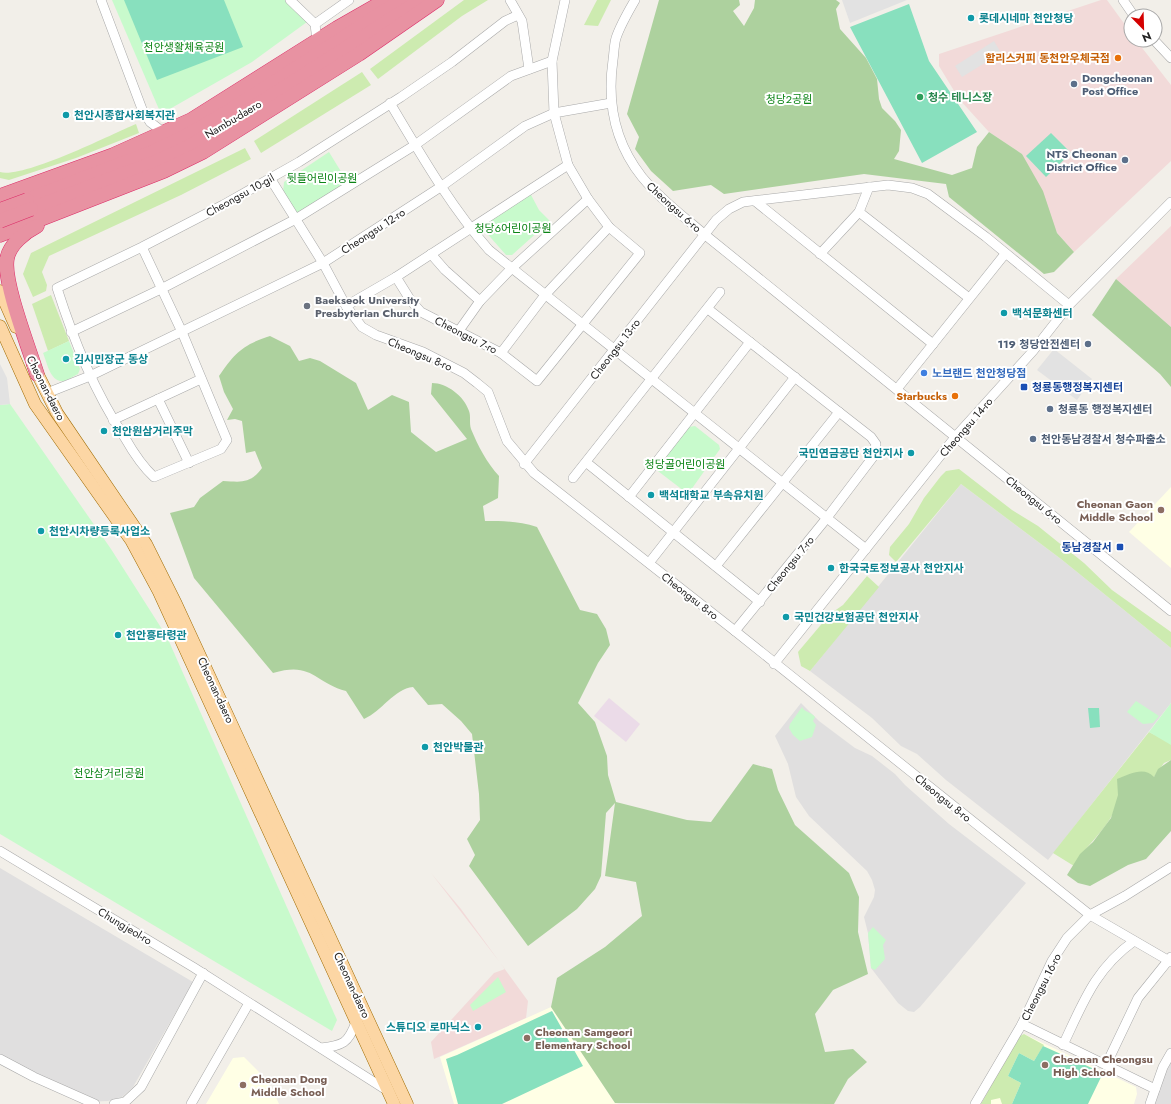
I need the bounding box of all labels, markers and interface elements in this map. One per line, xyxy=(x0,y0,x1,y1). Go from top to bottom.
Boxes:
north arrow xyxy=(1123,8,1163,48)
place label: 롯데시네마 천안청당 xyxy=(979,10,1073,26)
marker: 롯데시네마 천안청당 xyxy=(966,13,976,23)
text: N xyxy=(1140,28,1154,46)
park label: 천안생활체육공원 xyxy=(144,39,224,55)
place label: 할리스커피 동천안우체국점 xyxy=(985,50,1110,66)
marker: 할리스커피 동천안우체국점 xyxy=(1113,53,1123,63)
place label: Dongcheonan Post Office xyxy=(1082,70,1153,99)
marker: Dongcheonan Post Office xyxy=(1069,79,1079,89)
place label: 청수 테니스장 xyxy=(928,89,992,105)
park label: 청당2공원 xyxy=(766,91,812,107)
marker: 청수 테니스장 xyxy=(915,92,925,102)
street label: Nambu-daero xyxy=(202,96,264,142)
place label: 천안시종합사회복지관 xyxy=(74,107,175,123)
marker: 천안시종합사회복지관 xyxy=(61,110,71,120)
place label: NTS Cheonan District Office xyxy=(1046,146,1117,175)
marker: NTS Cheonan District Office xyxy=(1120,155,1130,165)
street label: Cheongsu 10-gil xyxy=(203,170,277,220)
park label: 뒷들어린이공원 xyxy=(287,170,357,186)
street label: Cheongsu 6-ro xyxy=(643,178,705,236)
street label: Cheongsu 12-ro xyxy=(338,204,408,258)
park label: 청당6어린이공원 xyxy=(474,220,552,236)
place label: Baekseok University Presbyterian Church xyxy=(315,292,419,321)
marker: Baekseok University Presbyterian Church xyxy=(302,301,312,311)
place label: 백석문화센터 xyxy=(1012,305,1073,321)
marker: 백석문화센터 xyxy=(999,308,1009,318)
street label: Cheongsu 7-ro xyxy=(432,312,500,358)
street label: Cheongsu 13-ro xyxy=(586,315,644,383)
street label: Cheongsu 8-ro xyxy=(385,333,455,375)
place label: 119 청당안전센터 xyxy=(997,336,1080,352)
marker: 119 청당안전센터 xyxy=(1083,339,1093,349)
place label: 김시민장군 동상 xyxy=(74,351,148,367)
street label: Cheonan-daero xyxy=(23,353,69,423)
marker: 김시민장군 동상 xyxy=(61,354,71,364)
place label: 노브랜드 천안청당점 xyxy=(932,365,1026,381)
marker: 노브랜드 천안청당점 xyxy=(919,368,929,378)
place label: 청룡동행정복지센터 xyxy=(1032,379,1123,395)
marker: 청룡동행정복지센터 xyxy=(1019,382,1029,392)
place label: Starbucks xyxy=(896,388,947,404)
marker: Starbucks xyxy=(950,391,960,401)
street label: Cheongsu 14-ro xyxy=(936,394,996,460)
place label: 청룡동 행정복지센터 xyxy=(1058,401,1152,417)
marker: 청룡동 행정복지센터 xyxy=(1045,404,1055,414)
place label: 천안원삼거리주막 xyxy=(112,423,193,439)
marker: 천안원삼거리주막 xyxy=(99,426,109,436)
place label: 천안동남경찰서 청수파출소 xyxy=(1041,431,1166,447)
marker: 천안동남경찰서 청수파출소 xyxy=(1028,434,1038,444)
place label: 국민연금공단 천안지사 xyxy=(799,445,903,461)
marker: 국민연금공단 천안지사 xyxy=(906,448,916,458)
park label: 청당골어린이공원 xyxy=(645,456,725,472)
street label: Cheongsu 6-ro xyxy=(1002,472,1066,528)
place label: 백석대학교 부속유치원 xyxy=(659,487,764,503)
marker: 백석대학교 부속유치원 xyxy=(646,490,656,500)
place label: Cheonan Gaon Middle School xyxy=(1077,496,1153,525)
marker: Cheonan Gaon Middle School xyxy=(1156,505,1166,515)
place label: 천안시차량등록사업소 xyxy=(49,523,150,539)
marker: 천안시차량등록사업소 xyxy=(36,526,46,536)
street label: Cheongsu 7-ro xyxy=(762,532,818,596)
place label: 동남경찰서 xyxy=(1061,539,1112,555)
marker: 동남경찰서 xyxy=(1115,542,1125,552)
place label: 한국국토정보공사 천안지사 xyxy=(839,560,964,576)
marker: 한국국토정보공사 천안지사 xyxy=(826,563,836,573)
street label: Cheongsu 8-ro xyxy=(658,569,722,623)
place label: 국민건강보험공단 천안지사 xyxy=(794,609,919,625)
marker: 국민건강보험공단 천안지사 xyxy=(781,612,791,622)
place label: 천안흥타령관 xyxy=(126,627,187,643)
marker: 천안흥타령관 xyxy=(113,630,123,640)
street label: Cheonan-daero xyxy=(194,654,238,726)
place label: 천안박물관 xyxy=(433,739,484,755)
marker: 천안박물관 xyxy=(420,742,430,752)
park label: 천안삼거리공원 xyxy=(74,765,144,781)
street label: Cheongsu 8-ro xyxy=(911,770,975,826)
street label: Chungjeol-ro xyxy=(95,904,155,948)
street label: Cheonan-daero xyxy=(330,949,374,1021)
street label: Cheongsu 16-ro xyxy=(1017,951,1065,1023)
place label: 스튜디오 로마닉스 xyxy=(386,1019,470,1035)
marker: 스튜디오 로마닉스 xyxy=(473,1022,483,1032)
place label: Cheonan Samgeori Elementary School xyxy=(535,1024,633,1053)
marker: Cheonan Samgeori Elementary School xyxy=(522,1033,532,1043)
place label: Cheonan Cheongsu High School xyxy=(1053,1051,1153,1080)
marker: Cheonan Cheongsu High School xyxy=(1040,1060,1050,1070)
place label: Cheonan Dong Middle School xyxy=(251,1071,328,1100)
marker: Cheonan Dong Middle School xyxy=(238,1080,248,1090)

